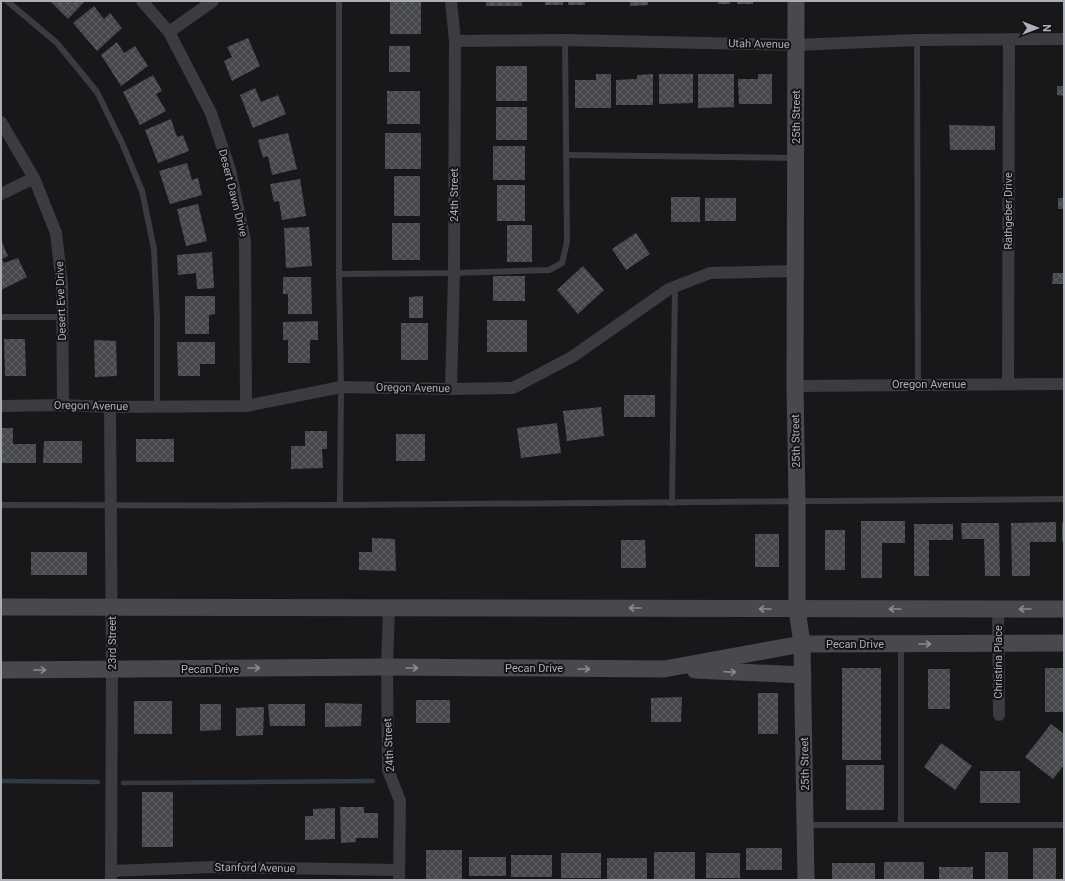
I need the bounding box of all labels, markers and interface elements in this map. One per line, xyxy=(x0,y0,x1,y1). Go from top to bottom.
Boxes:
north arrow xyxy=(1017,8,1057,48)
text: N xyxy=(1040,24,1053,32)
street label: Utah Avenue xyxy=(728,37,790,51)
street label: 25th Street xyxy=(790,90,803,144)
street label: Desert Dawn Drive xyxy=(216,148,250,238)
street label: 24th Street xyxy=(448,168,461,222)
street label: Rathgeber Drive xyxy=(1002,172,1015,250)
street label: Desert Eve Drive xyxy=(53,261,69,341)
street label: Oregon Avenue xyxy=(892,378,966,391)
street label: Oregon Avenue xyxy=(376,381,450,395)
street label: Oregon Avenue xyxy=(54,399,128,413)
street label: 25th Street xyxy=(789,414,803,468)
one-way arrow xyxy=(629,604,642,612)
one-way arrow xyxy=(759,605,772,613)
one-way arrow xyxy=(889,605,902,613)
one-way arrow xyxy=(1019,605,1032,613)
street label: 23rd Street xyxy=(106,616,119,670)
street label: Christina Place xyxy=(992,625,1005,699)
street label: Pecan Drive xyxy=(826,638,884,651)
one-way arrow xyxy=(918,640,931,648)
street label: Pecan Drive xyxy=(505,662,563,675)
street label: Pecan Drive xyxy=(181,663,239,676)
one-way arrow xyxy=(247,664,260,672)
one-way arrow xyxy=(405,664,418,672)
one-way arrow xyxy=(577,665,590,673)
one-way arrow xyxy=(33,666,46,674)
one-way arrow xyxy=(723,668,736,676)
street label: 24th Street xyxy=(381,717,397,772)
street label: 25th Street xyxy=(798,737,812,791)
street label: Stanford Avenue xyxy=(214,861,296,875)

